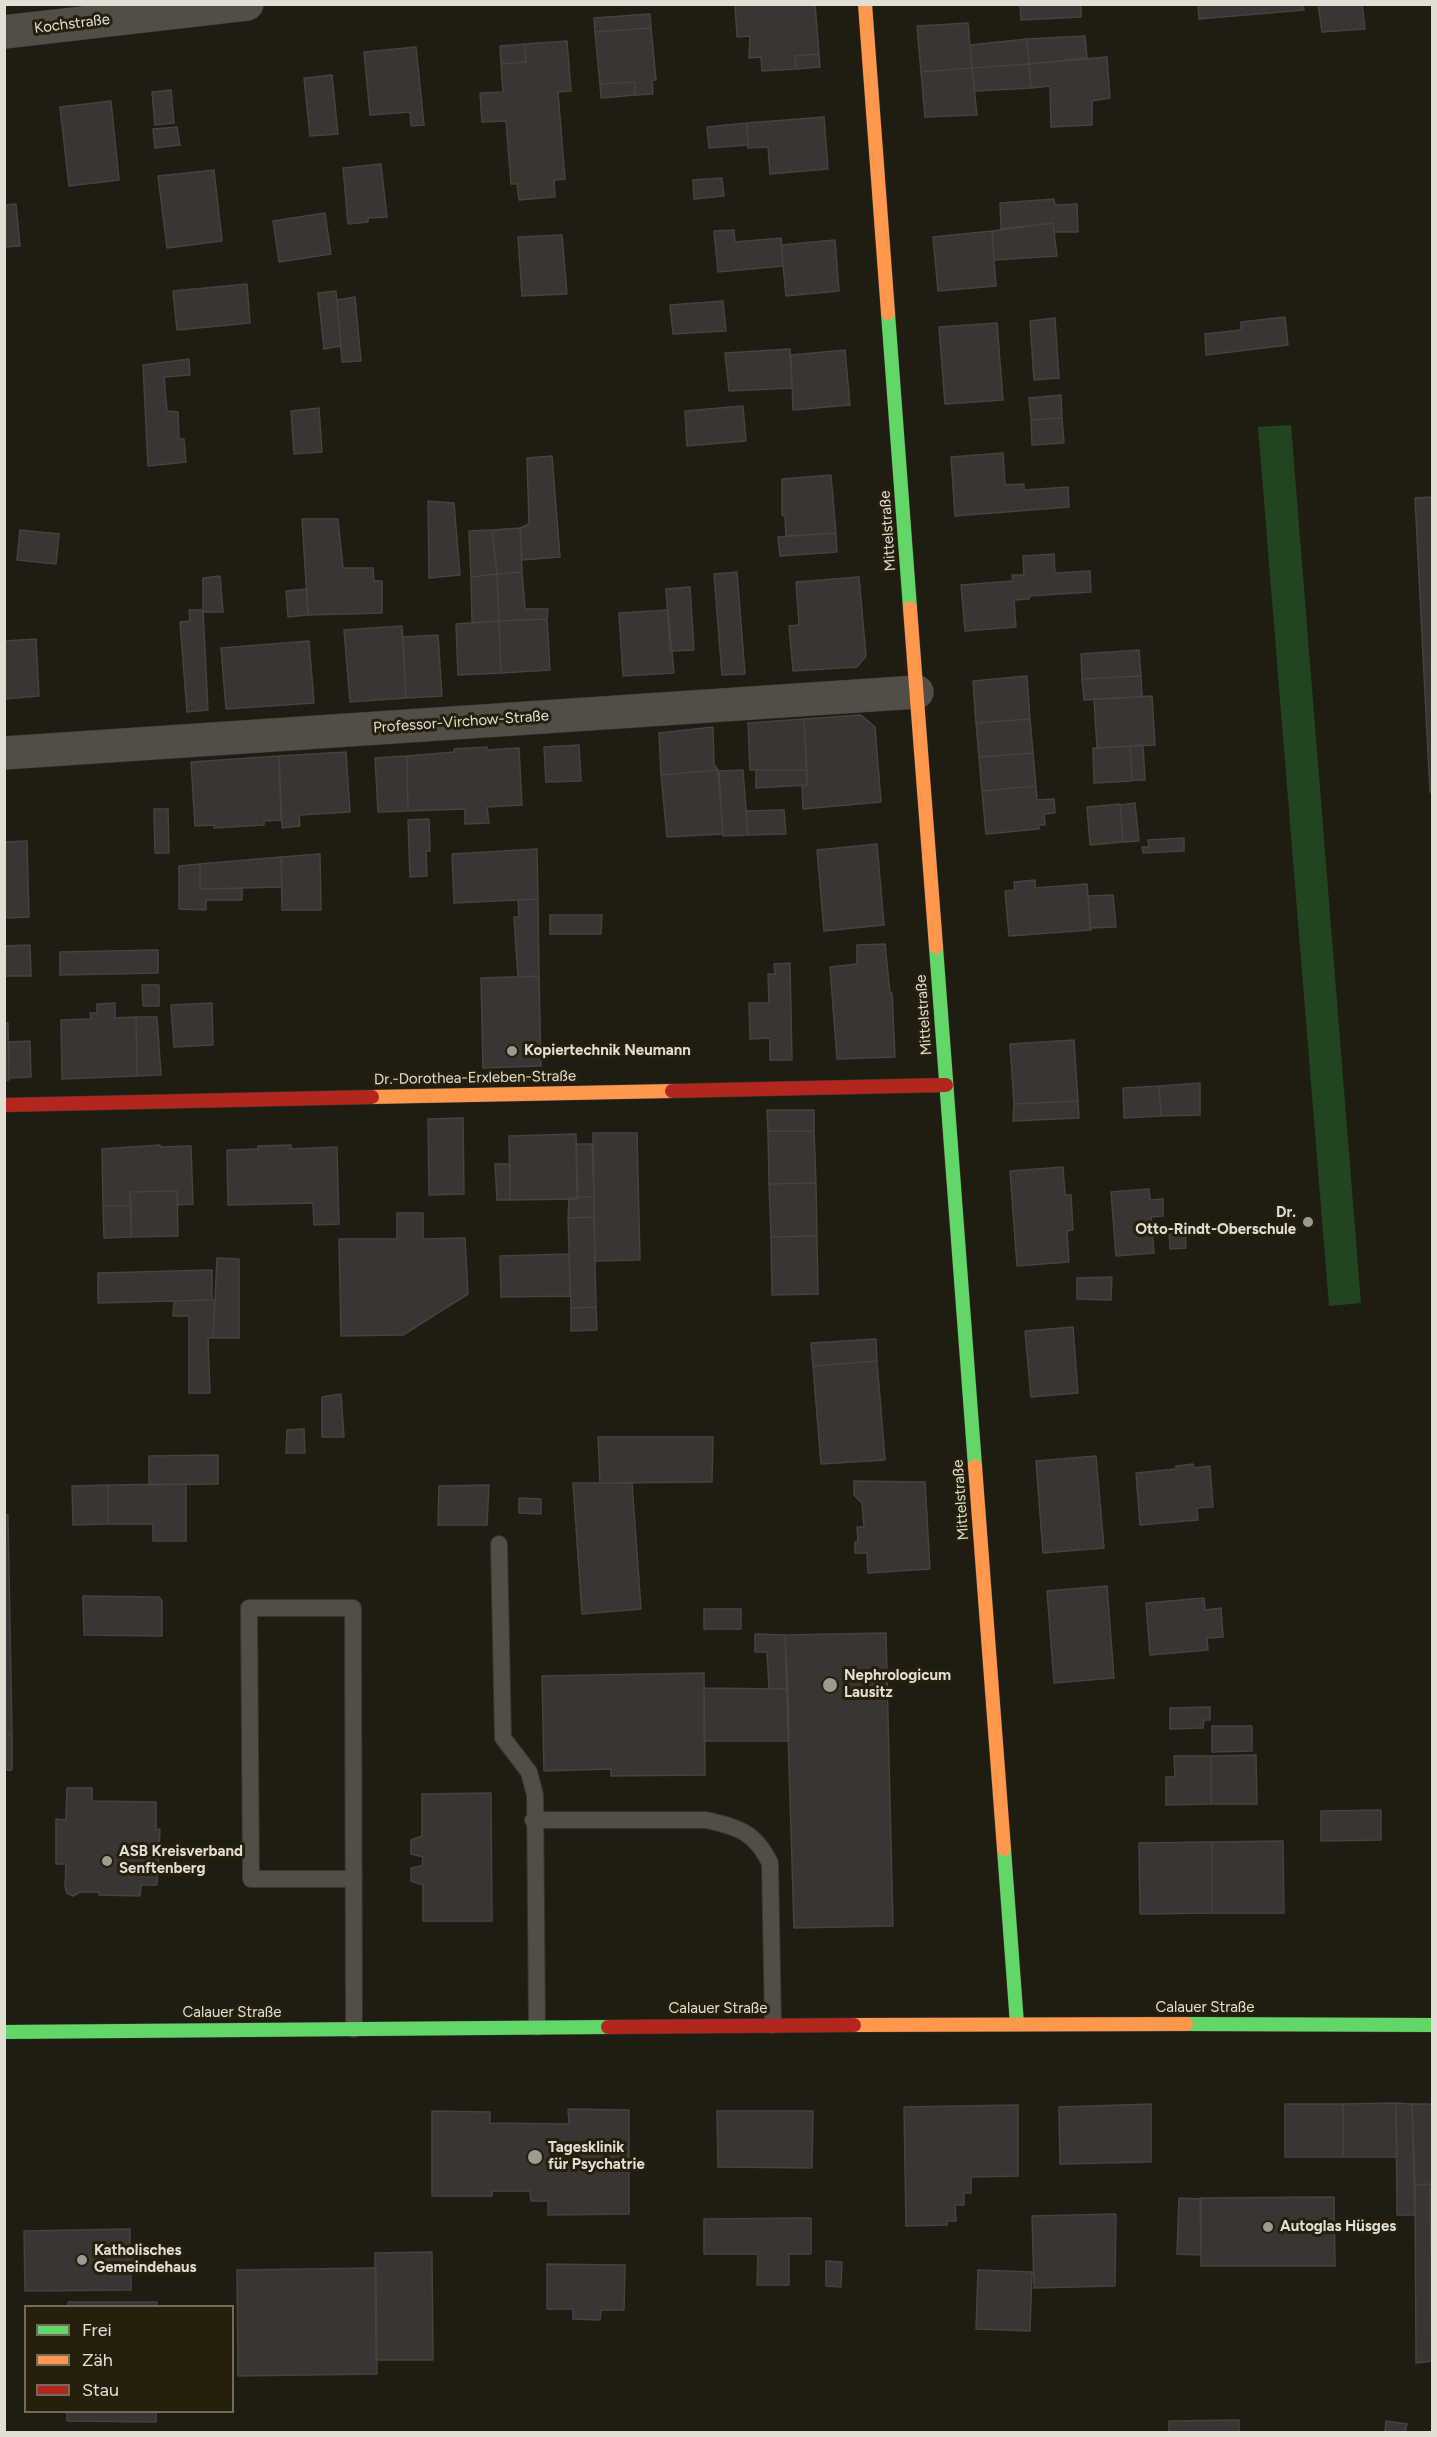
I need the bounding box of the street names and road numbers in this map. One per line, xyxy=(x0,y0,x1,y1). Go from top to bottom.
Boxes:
street label: Kochstraße xyxy=(33,10,111,38)
street label: Mittelstraße xyxy=(876,490,900,572)
street label: Professor-Virchow-Straße xyxy=(372,707,550,737)
street label: Mittelstraße xyxy=(912,974,936,1056)
street label: Dr.-Dorothea-Erxleben-Straße xyxy=(374,1067,576,1089)
street label: Mittelstraße xyxy=(949,1459,973,1541)
street label: Calauer Straße xyxy=(1156,1999,1254,2017)
street label: Calauer Straße xyxy=(669,2000,767,2018)
street label: Calauer Straße xyxy=(183,2004,281,2022)

